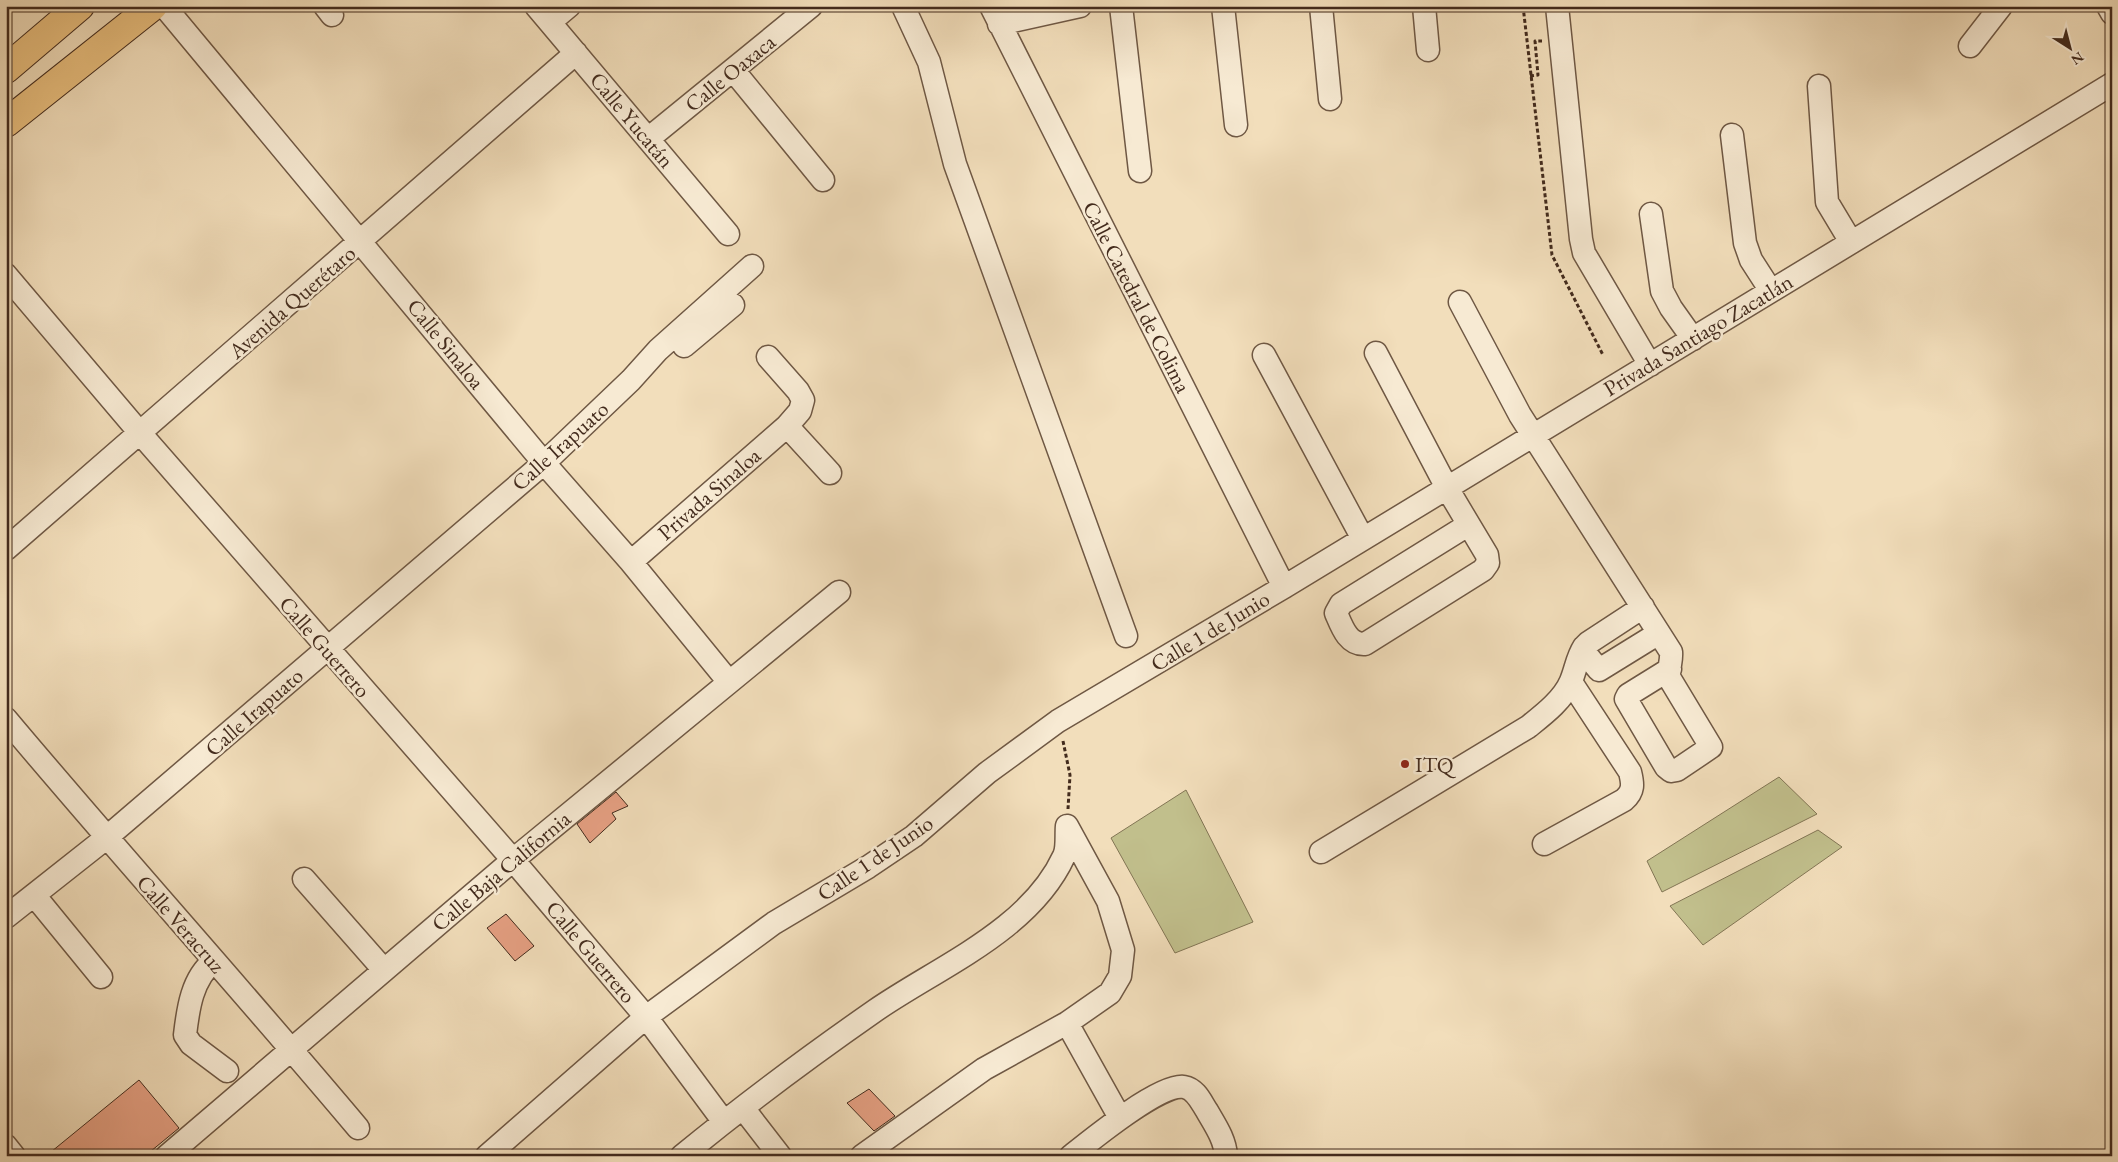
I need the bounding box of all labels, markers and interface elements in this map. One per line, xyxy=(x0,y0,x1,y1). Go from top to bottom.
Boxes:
north arrow xyxy=(2046,22,2096,72)
street label: Calle Oaxaca xyxy=(679,27,782,119)
text: N xyxy=(2067,48,2088,70)
street label: Calle Yucatán xyxy=(583,66,681,174)
street label: Calle Catedral de Colima xyxy=(1076,196,1198,398)
street label: Avenida Querétaro xyxy=(222,239,362,366)
street label: Privada Santiago Zacatlán xyxy=(1598,267,1798,403)
street label: Calle Sinaloa xyxy=(401,293,492,395)
street label: Calle Irapuato xyxy=(505,395,615,497)
street label: Privada Sinaloa xyxy=(651,441,767,547)
street label: Calle 1 de Junio xyxy=(1145,584,1275,678)
street label: Calle Guerrero xyxy=(273,590,377,704)
street label: Calle Irapuato xyxy=(199,661,309,763)
place label: ITQ xyxy=(1415,750,1457,779)
marker: ITQ xyxy=(1399,758,1411,770)
street label: Calle Baja California xyxy=(425,804,577,938)
street label: Calle 1 de Junio xyxy=(811,808,939,907)
street label: Calle Veracruz xyxy=(130,869,232,980)
street label: Calle Guerrero xyxy=(540,895,643,1010)

